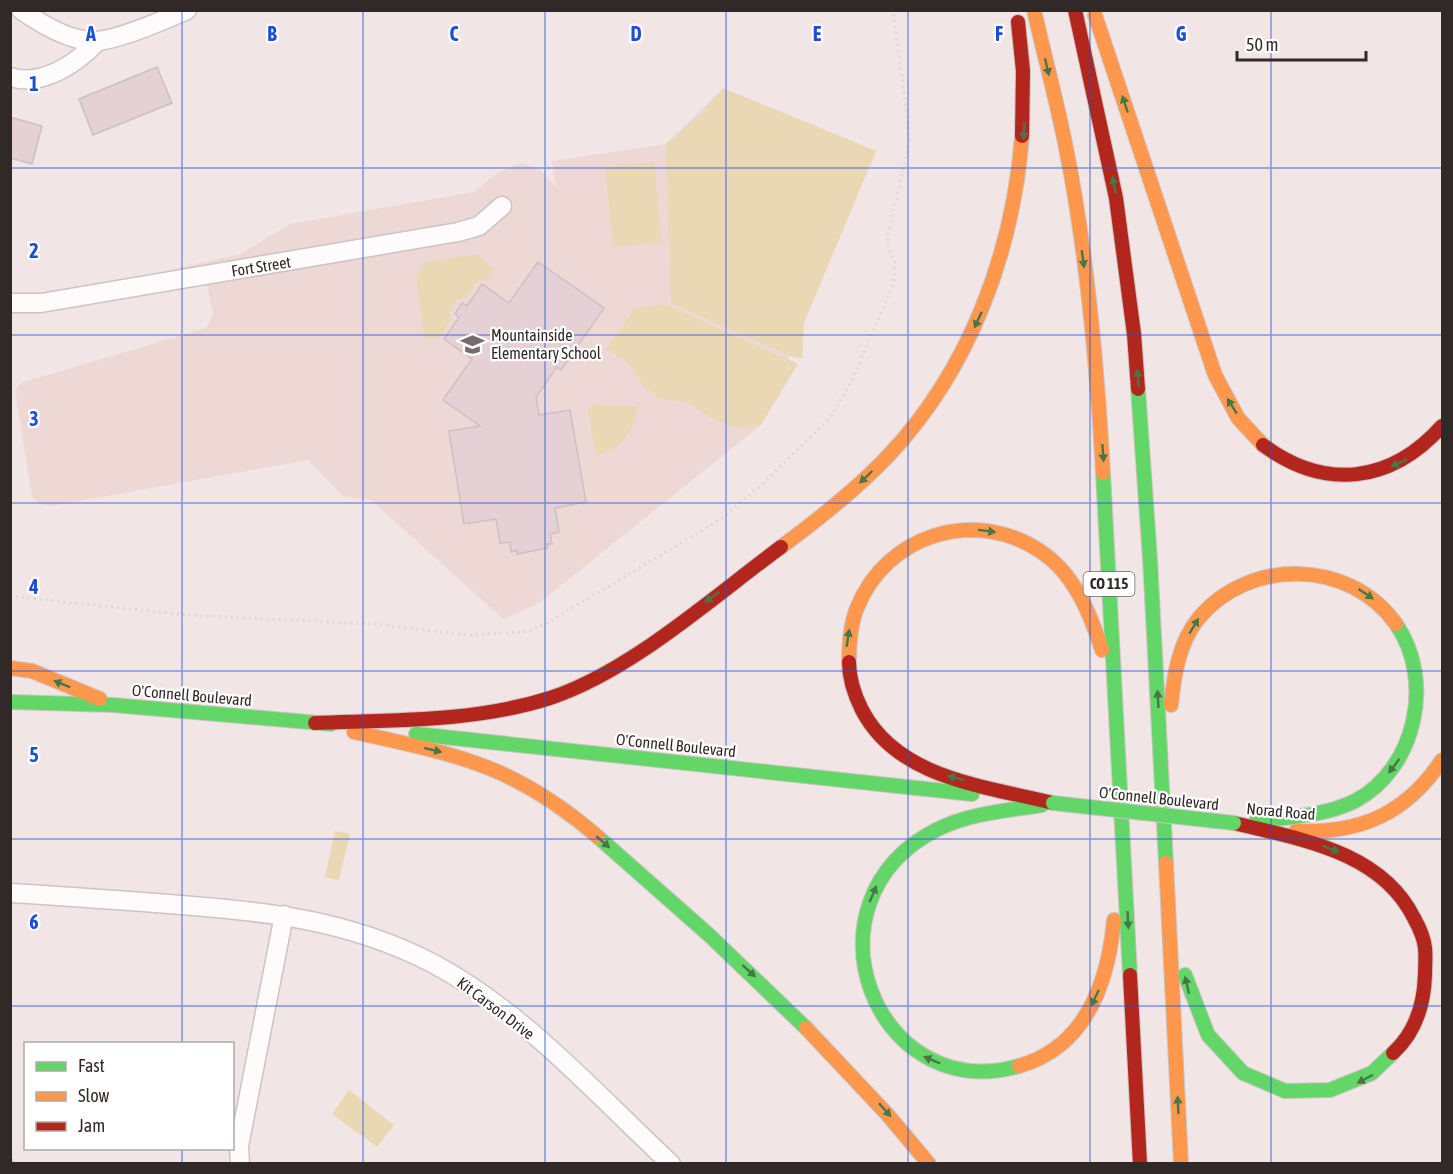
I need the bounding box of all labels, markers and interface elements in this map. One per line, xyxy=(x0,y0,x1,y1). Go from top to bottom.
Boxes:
text: A xyxy=(85,22,96,45)
text: B xyxy=(267,22,277,45)
text: C xyxy=(450,22,459,45)
text: D xyxy=(630,22,642,45)
text: E xyxy=(813,22,822,45)
text: F xyxy=(995,22,1003,45)
text: G xyxy=(1176,22,1187,45)
scale bar xyxy=(1237,24,1366,62)
text: 50 m xyxy=(1246,34,1278,55)
one-way arrow xyxy=(1043,58,1053,77)
text: 1 xyxy=(29,72,39,95)
one-way arrow xyxy=(1119,95,1129,113)
one-way arrow xyxy=(1019,122,1028,141)
one-way arrow xyxy=(1109,175,1118,194)
text: 2 xyxy=(29,239,39,262)
one-way arrow xyxy=(1079,250,1088,269)
street label: Fort Street xyxy=(230,252,292,280)
one-way arrow xyxy=(974,311,983,328)
place label: Mountainside Elementary School xyxy=(491,326,602,363)
school or university icon: Mountainside Elementary School xyxy=(460,331,486,357)
one-way arrow xyxy=(1133,369,1143,388)
one-way arrow xyxy=(1226,398,1237,414)
text: 3 xyxy=(29,407,39,430)
one-way arrow xyxy=(1098,443,1107,462)
one-way arrow xyxy=(1389,458,1407,468)
one-way arrow xyxy=(859,470,873,484)
one-way arrow xyxy=(977,527,996,536)
road number: CO 115 xyxy=(1084,572,1134,596)
text: 4 xyxy=(28,575,39,598)
one-way arrow xyxy=(1357,588,1373,600)
one-way arrow xyxy=(705,591,720,603)
one-way arrow xyxy=(1189,617,1199,634)
one-way arrow xyxy=(844,628,853,647)
one-way arrow xyxy=(53,679,71,689)
street label: O'Connell Boulevard xyxy=(131,681,253,709)
one-way arrow xyxy=(1153,689,1162,708)
street label: O'Connell Boulevard xyxy=(615,730,737,760)
text: 5 xyxy=(29,743,39,766)
one-way arrow xyxy=(424,746,443,756)
one-way arrow xyxy=(1388,758,1400,774)
one-way arrow xyxy=(946,772,965,782)
street label: O'Connell Boulevard xyxy=(1098,783,1220,813)
street label: Norad Road xyxy=(1246,799,1316,823)
one-way arrow xyxy=(595,835,611,848)
one-way arrow xyxy=(1322,845,1340,854)
one-way arrow xyxy=(868,885,878,903)
text: 6 xyxy=(29,910,39,933)
one-way arrow xyxy=(1123,911,1132,930)
one-way arrow xyxy=(741,964,756,978)
street label: Kit Carson Drive xyxy=(454,973,538,1043)
one-way arrow xyxy=(1182,975,1191,994)
one-way arrow xyxy=(1091,990,1100,1007)
legend xyxy=(24,1042,234,1150)
text: Fast xyxy=(78,1055,105,1076)
one-way arrow xyxy=(923,1055,941,1064)
one-way arrow xyxy=(1357,1074,1374,1084)
text: Slow xyxy=(78,1085,109,1106)
one-way arrow xyxy=(1174,1096,1183,1115)
one-way arrow xyxy=(878,1102,891,1117)
text: Jam xyxy=(78,1115,105,1136)

